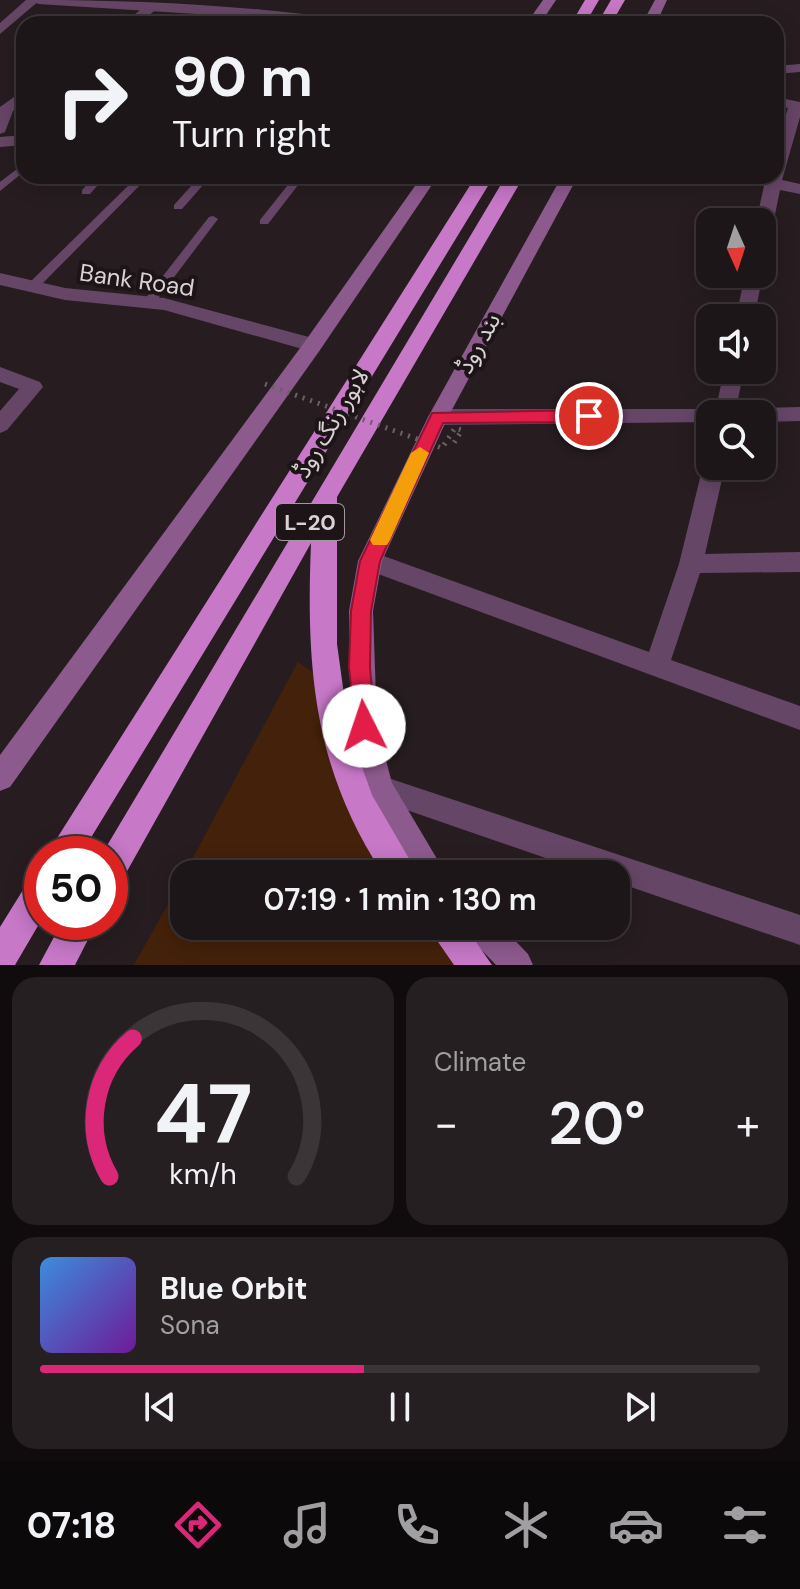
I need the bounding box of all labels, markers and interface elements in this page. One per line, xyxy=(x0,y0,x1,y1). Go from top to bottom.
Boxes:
text: 90 m xyxy=(172,40,313,113)
icon: right xyxy=(40,48,144,152)
text: Turn right xyxy=(172,111,331,158)
north arrow xyxy=(696,208,776,288)
map controls xyxy=(696,208,776,480)
street label: Bank Road xyxy=(78,257,196,303)
button: sound xyxy=(696,304,776,384)
street label: بند روڈ xyxy=(449,307,507,379)
street label: لاہور رنگ روڈ xyxy=(286,363,376,483)
pin xyxy=(555,382,623,450)
icon: arrive xyxy=(567,394,611,438)
button: search xyxy=(696,400,776,480)
road number: L-20 xyxy=(276,504,344,540)
position arrow xyxy=(322,684,406,768)
speed limit sign: 50 xyxy=(24,836,128,940)
text: 07:19 · 1 min · 130 m xyxy=(264,880,536,919)
text: Climate xyxy=(434,1045,526,1079)
text: 47 xyxy=(154,1060,252,1169)
text: 20° xyxy=(548,1084,646,1163)
text: − xyxy=(434,1095,458,1153)
text: + xyxy=(736,1095,760,1153)
text: km/h xyxy=(169,1156,237,1193)
text: Blue Orbit xyxy=(160,1269,307,1308)
text: Sona xyxy=(160,1308,220,1342)
icon: previous xyxy=(138,1385,182,1429)
icon: pause xyxy=(378,1385,422,1429)
icon: next xyxy=(618,1385,662,1429)
icon: directions xyxy=(170,1497,226,1553)
icon: music xyxy=(279,1497,335,1553)
icon: phone xyxy=(389,1497,445,1553)
icon: climate xyxy=(498,1497,554,1553)
icon: car xyxy=(608,1497,664,1553)
icon: filters xyxy=(717,1497,773,1553)
text: 07:18 xyxy=(27,1502,116,1549)

